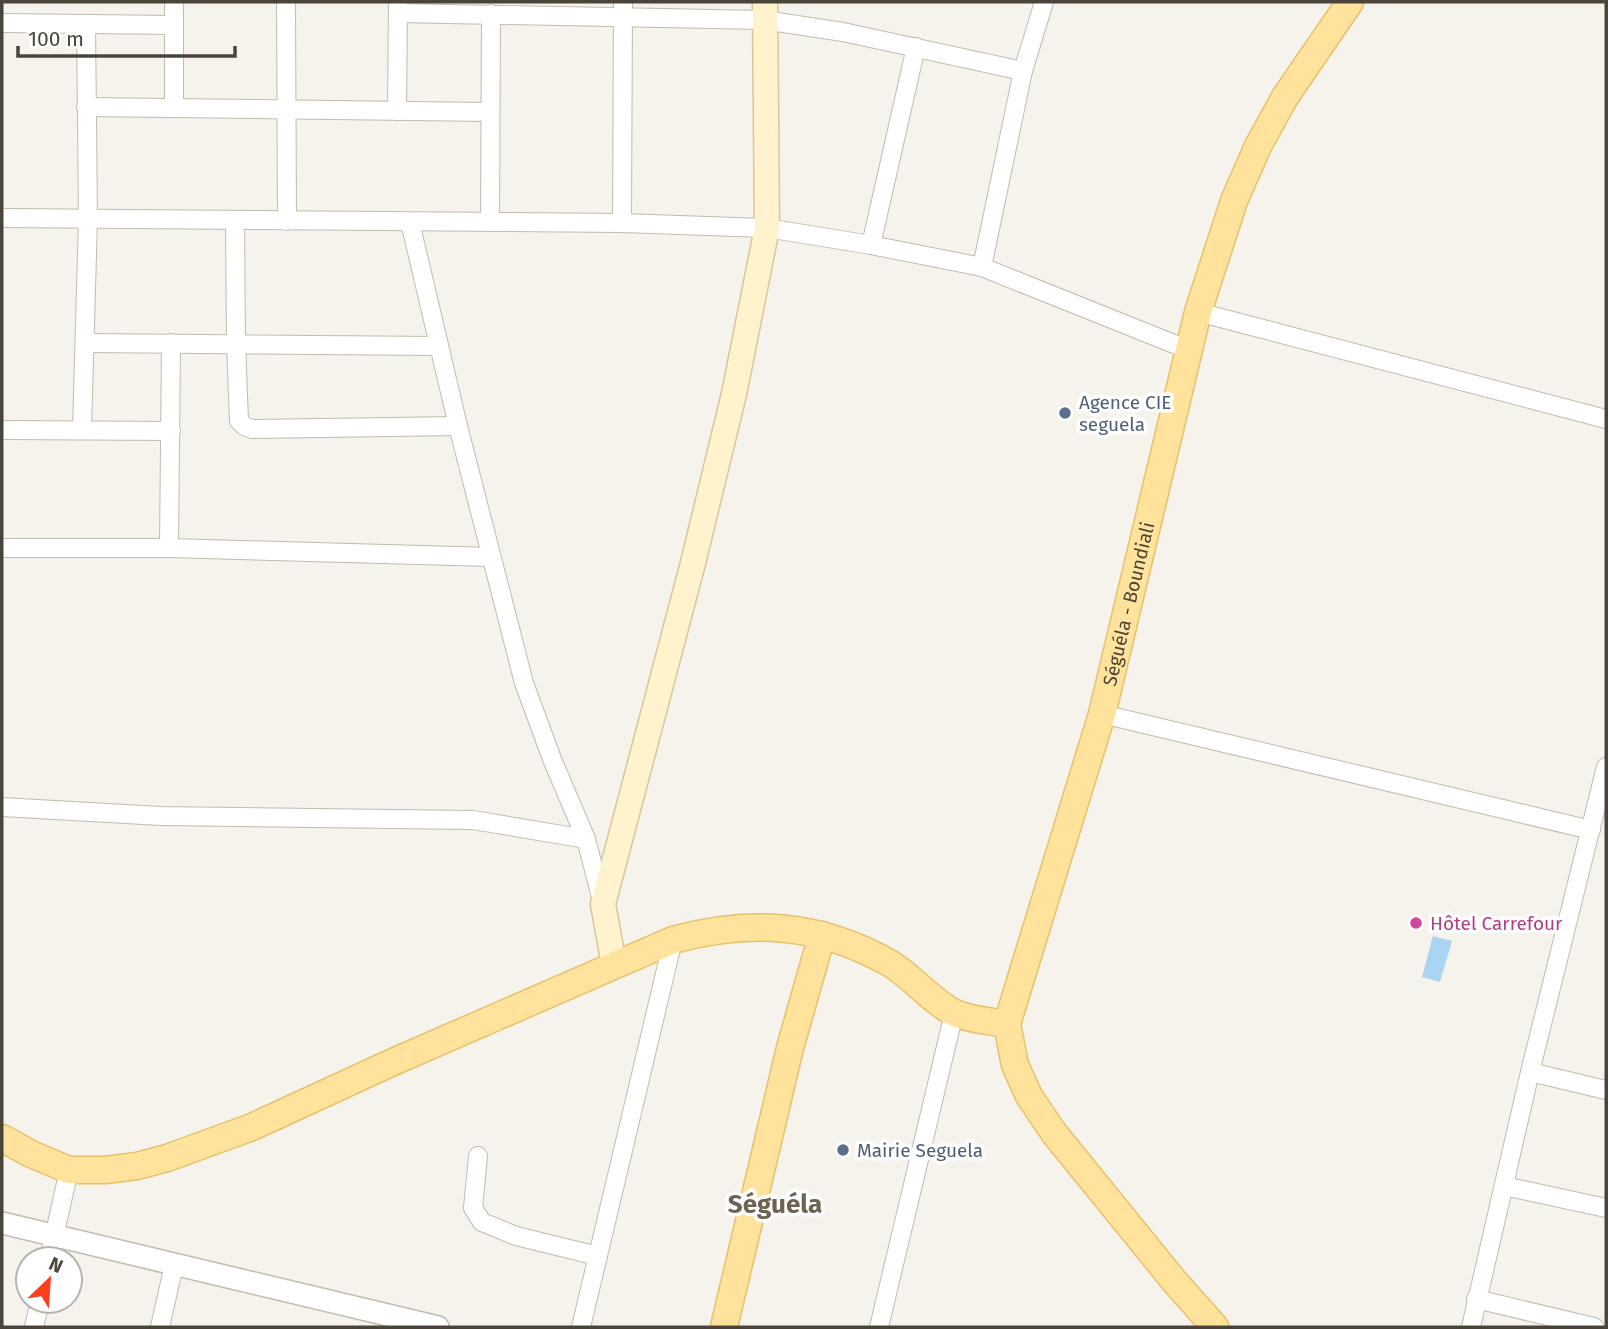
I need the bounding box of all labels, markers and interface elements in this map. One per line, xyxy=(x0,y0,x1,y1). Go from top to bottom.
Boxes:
scale bar xyxy=(18,14,234,58)
text: 100 m xyxy=(28,26,84,52)
place label: Agence CIE seguela xyxy=(1079,391,1171,436)
marker: Agence CIE seguela xyxy=(1057,405,1073,421)
street label: Séguéla - Boundiali xyxy=(1098,520,1159,688)
place label: Hôtel Carrefour xyxy=(1430,912,1563,935)
marker: Hôtel Carrefour xyxy=(1408,915,1424,931)
place label: Mairie Seguela xyxy=(857,1139,983,1162)
marker: Mairie Seguela xyxy=(835,1142,851,1158)
district label: Séguéla xyxy=(728,1189,822,1220)
north arrow xyxy=(14,1245,84,1315)
text: N xyxy=(45,1252,67,1278)

